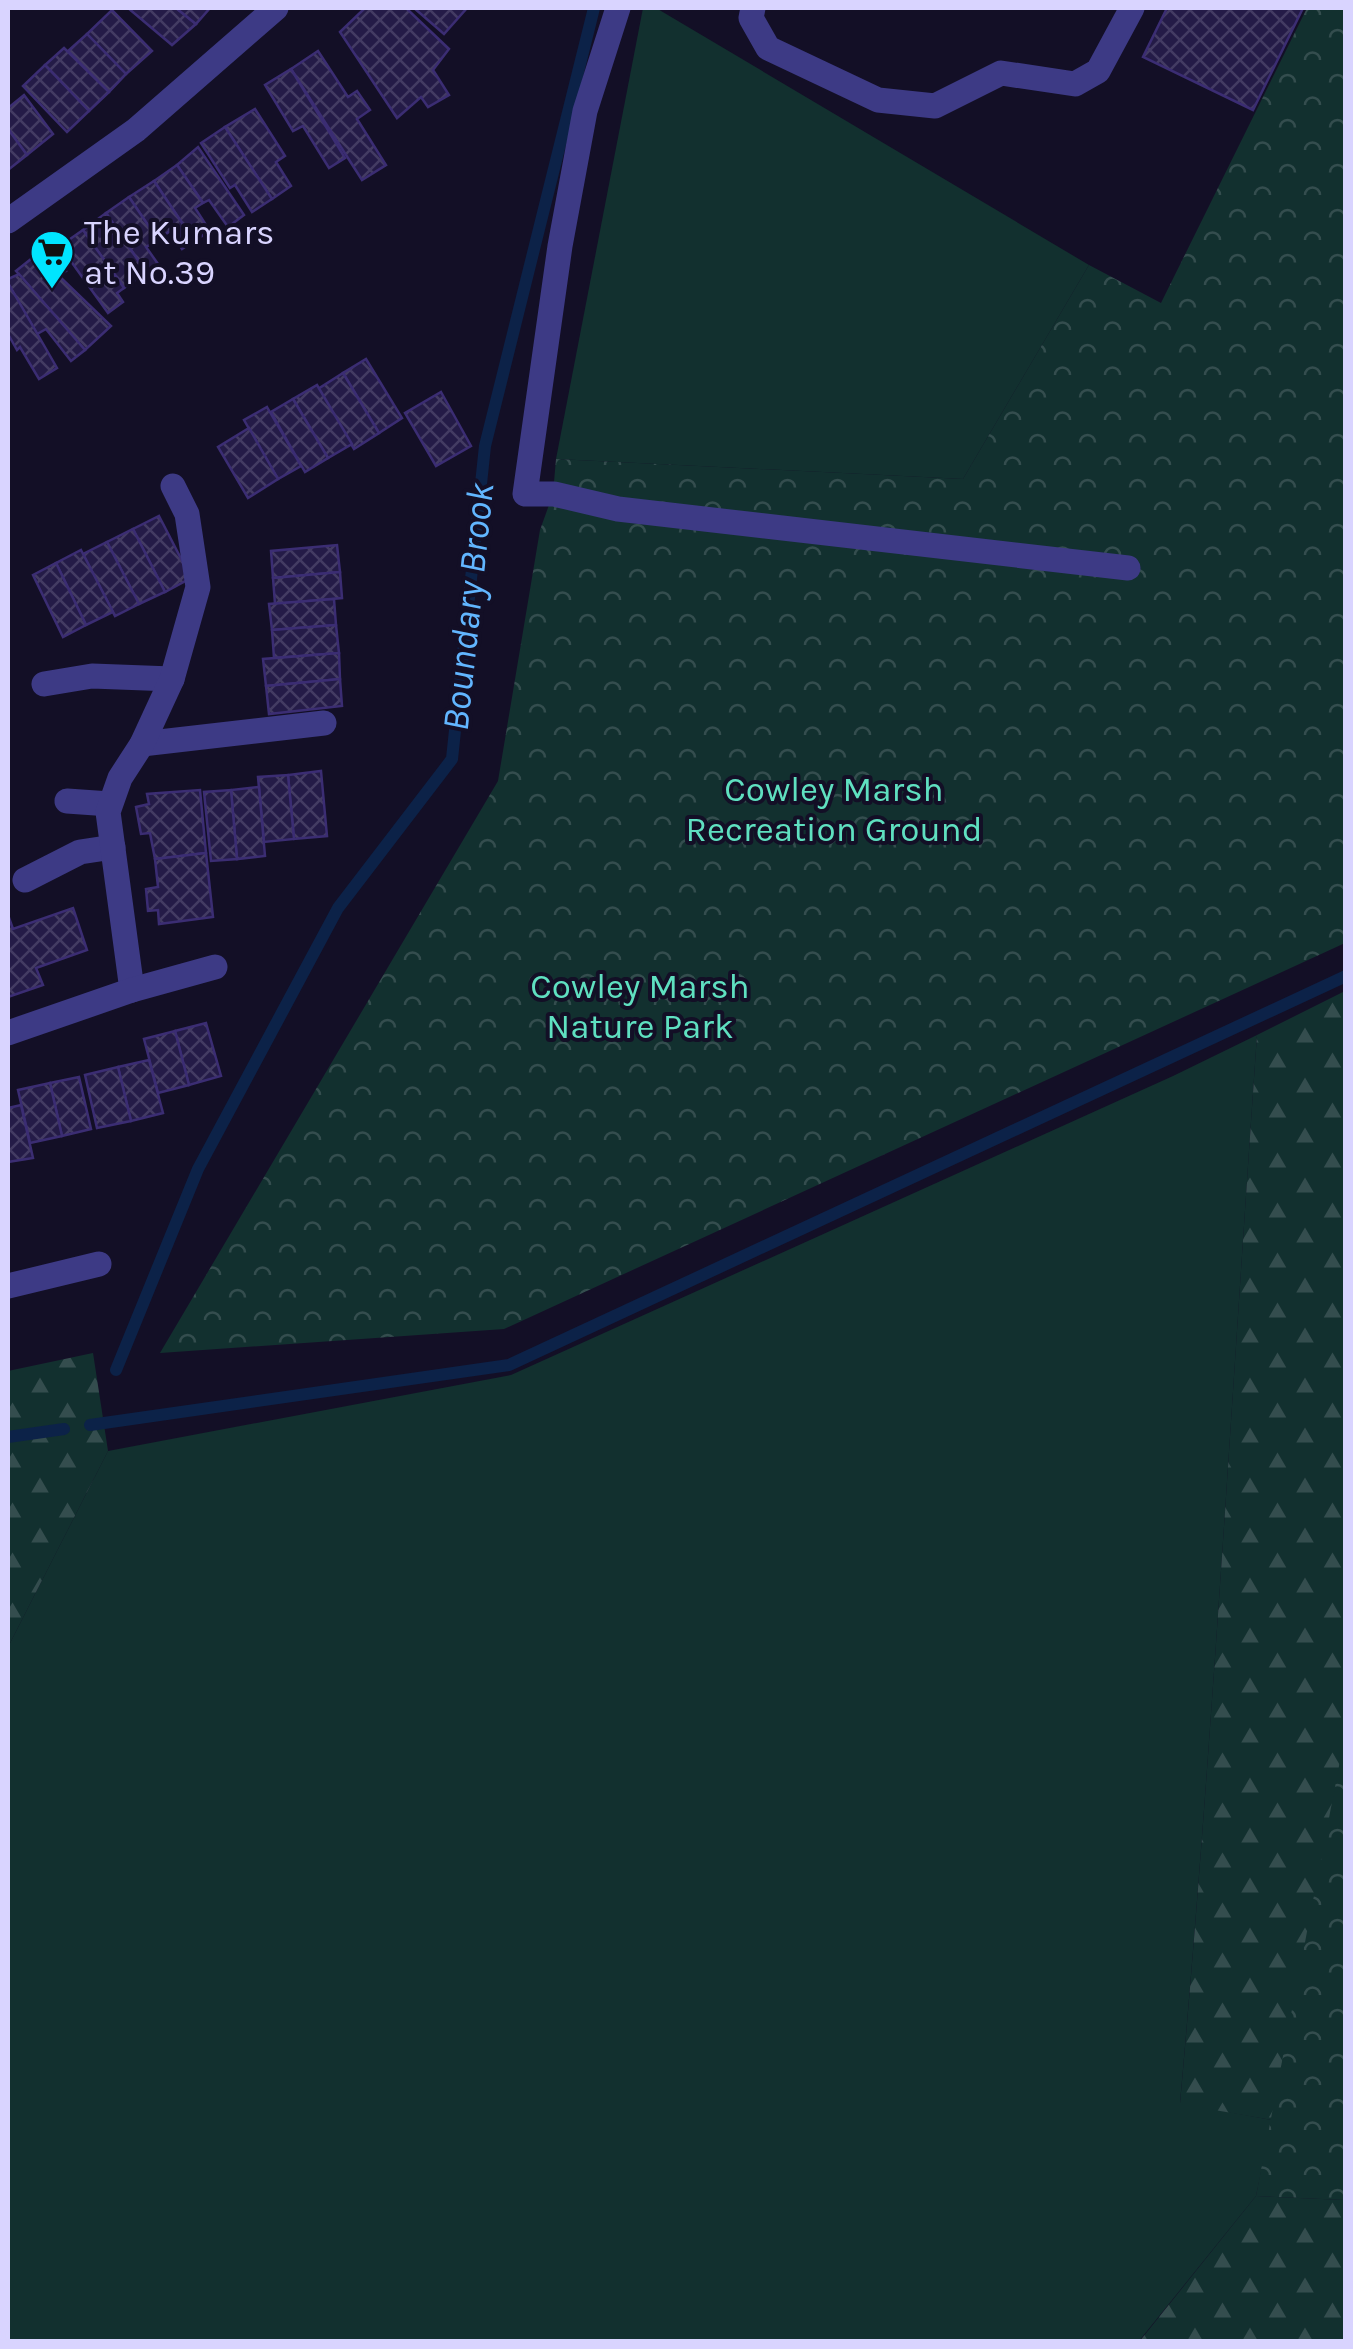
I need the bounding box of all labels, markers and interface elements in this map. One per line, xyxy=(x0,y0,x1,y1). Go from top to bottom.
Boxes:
place label: The Kumars at No.39 xyxy=(84,212,274,293)
supermarket icon: The Kumars at No.39 xyxy=(29,229,75,290)
water label: Boundary Brook xyxy=(433,480,503,733)
park label: Cowley Marsh Recreation Ground xyxy=(686,769,982,850)
park label: Cowley Marsh Nature Park xyxy=(530,966,750,1047)

